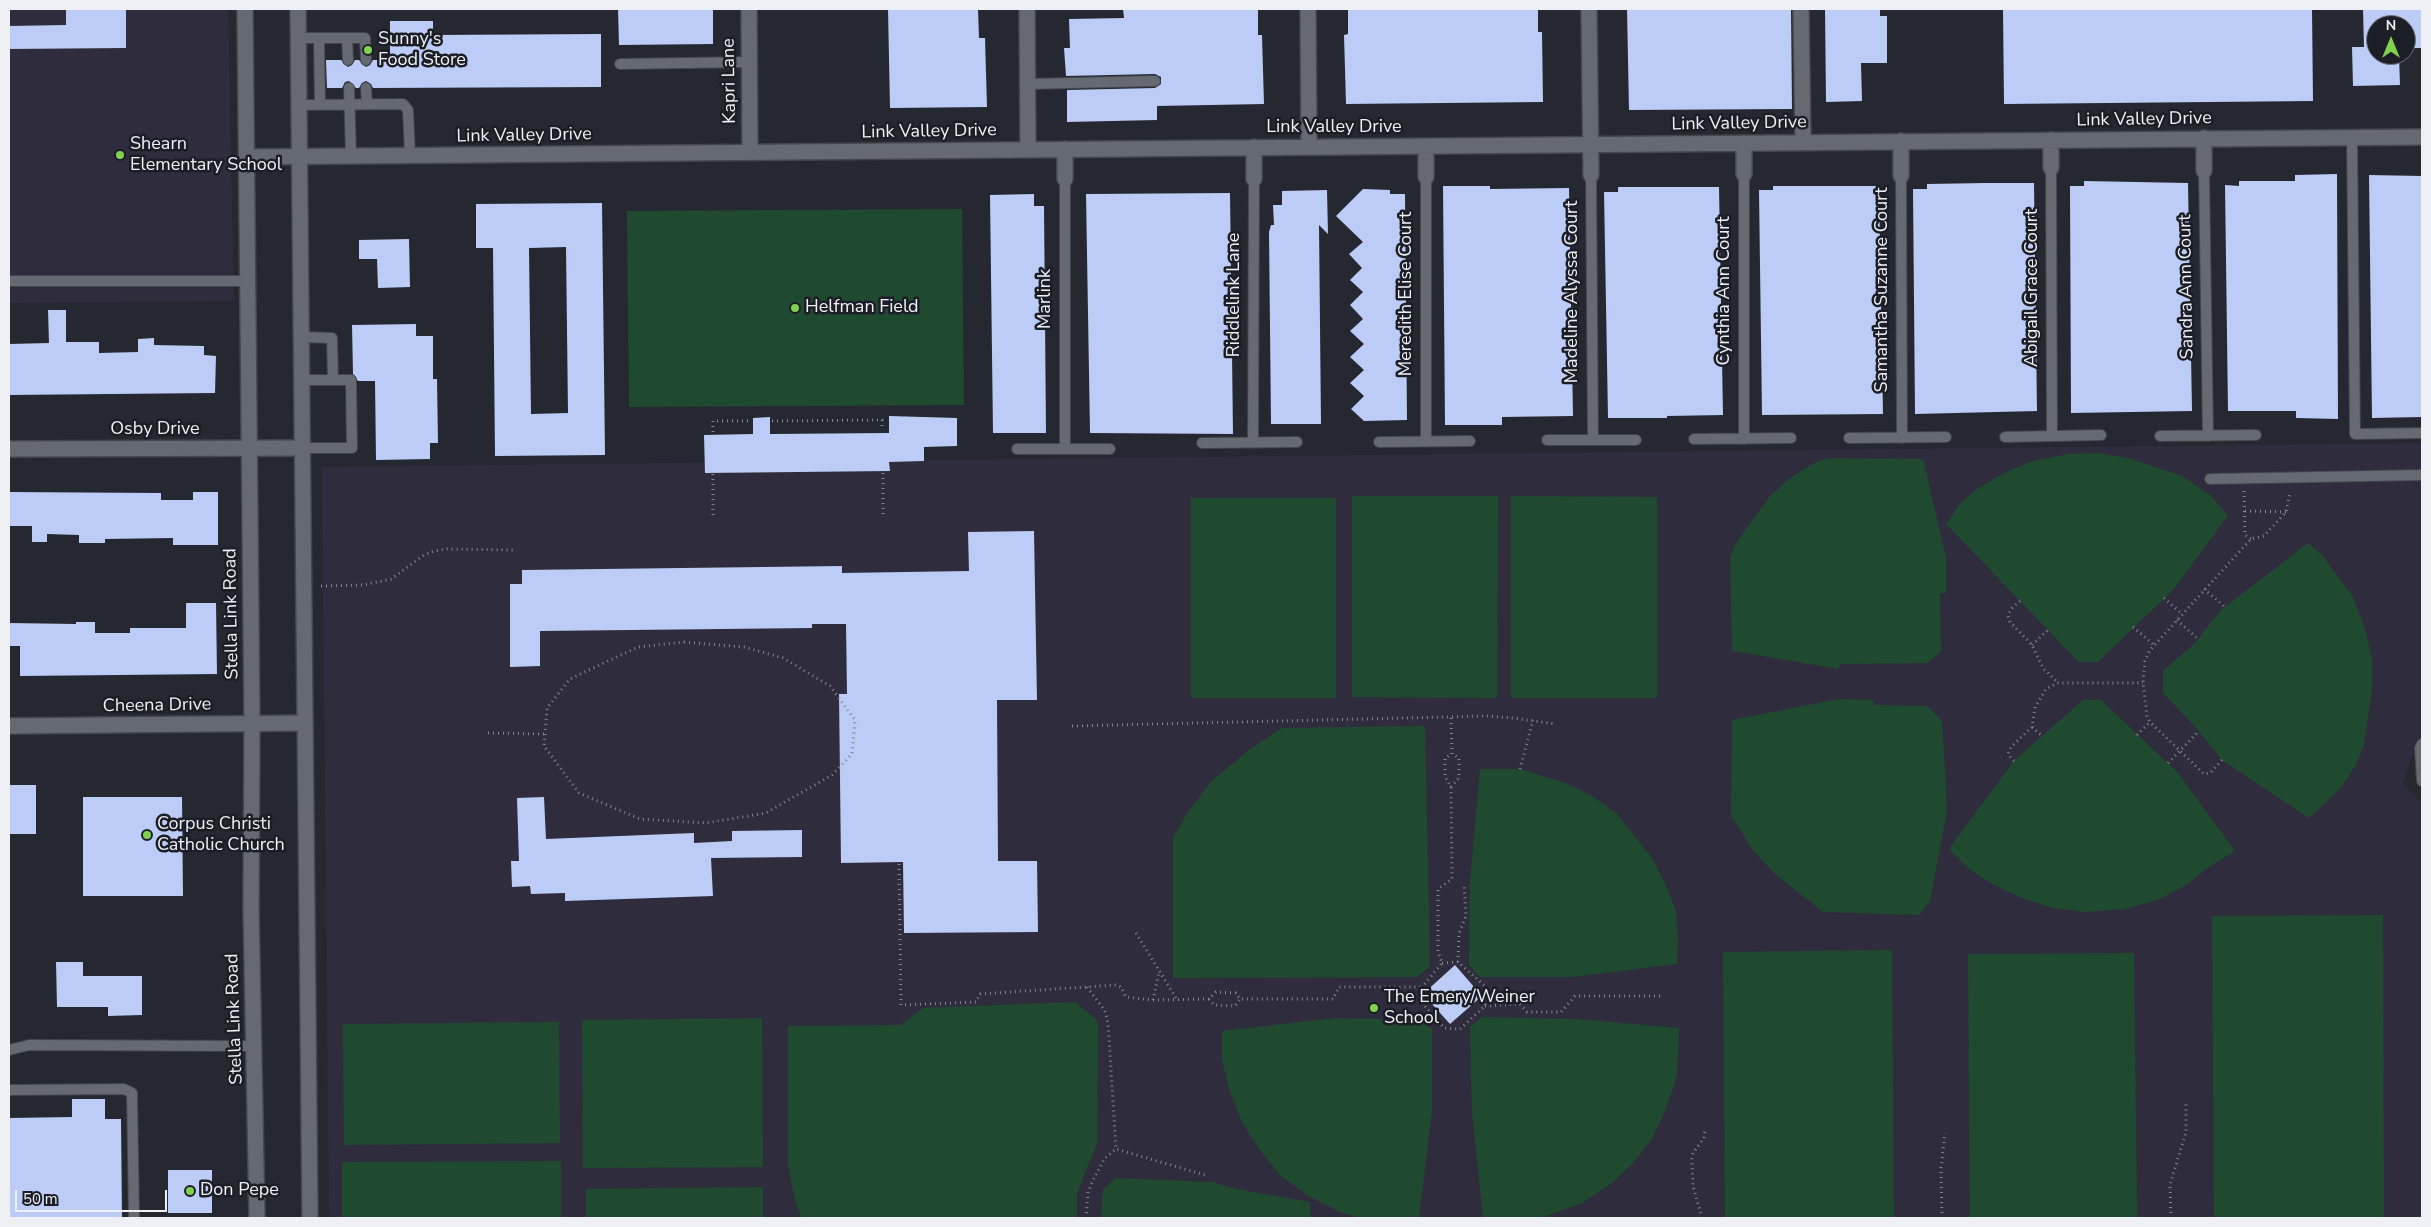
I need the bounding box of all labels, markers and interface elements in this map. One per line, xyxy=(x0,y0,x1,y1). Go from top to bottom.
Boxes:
north arrow xyxy=(2366,15,2416,65)
text: N xyxy=(2386,16,2396,35)
place label: Sunny's Food Store xyxy=(378,29,466,72)
street label: Kapri Lane xyxy=(718,38,742,124)
marker: Sunny's Food Store xyxy=(362,44,374,56)
street label: Link Valley Drive xyxy=(2076,108,2212,132)
street label: Link Valley Drive xyxy=(1671,112,1807,136)
street label: Link Valley Drive xyxy=(1266,117,1402,139)
street label: Link Valley Drive xyxy=(861,120,997,144)
street label: Link Valley Drive xyxy=(456,124,592,148)
place label: Shearn Elementary School xyxy=(130,134,282,176)
marker: Shearn Elementary School xyxy=(114,149,126,161)
street label: Samantha Suzanne Court xyxy=(1872,188,1894,392)
street label: Madeline Alyssa Court xyxy=(1562,201,1584,383)
street label: Abigail Grace Court xyxy=(2022,209,2044,367)
street label: Meredith Elise Court xyxy=(1396,212,1418,376)
street label: Sandra Ann Court xyxy=(2175,214,2199,360)
street label: Cynthia Ann Court xyxy=(1714,216,1736,366)
street label: Riddlelink Lane xyxy=(1224,233,1246,357)
street label: Marlink xyxy=(1035,269,1057,329)
place label: Helfman Field xyxy=(805,297,919,319)
marker: Helfman Field xyxy=(789,302,801,314)
street label: Osby Drive xyxy=(110,419,200,441)
street label: Stella Link Road xyxy=(220,548,244,680)
street label: Cheena Drive xyxy=(103,694,211,718)
place label: Corpus Christi Catholic Church xyxy=(157,814,285,856)
marker: Corpus Christi Catholic Church xyxy=(141,829,153,841)
street label: Stella Link Road xyxy=(222,953,248,1085)
place label: The Emery/Weiner School xyxy=(1384,987,1535,1030)
marker: The Emery/Weiner School xyxy=(1368,1002,1380,1014)
scale bar xyxy=(18,1180,170,1212)
place label: Don Pepe xyxy=(200,1180,279,1202)
marker: Don Pepe xyxy=(184,1185,196,1197)
text: 50 m xyxy=(23,1189,58,1209)

